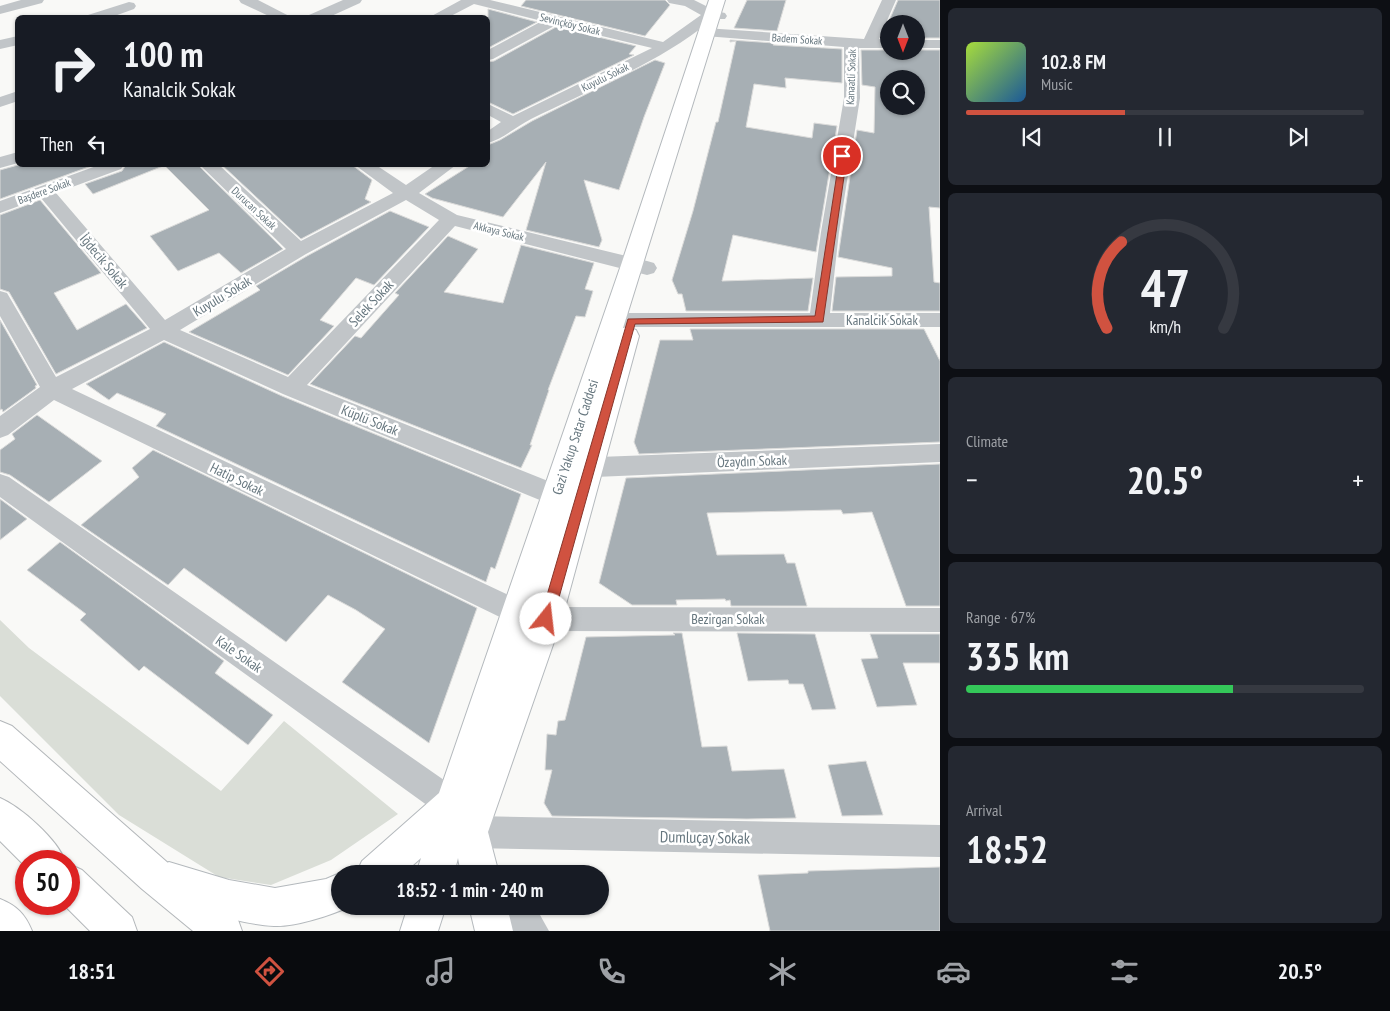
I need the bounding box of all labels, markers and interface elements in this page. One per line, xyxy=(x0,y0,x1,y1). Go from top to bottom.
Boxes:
street label: Sevinçköy Sokak xyxy=(538,10,602,38)
north arrow xyxy=(880,15,925,60)
map controls xyxy=(880,15,925,115)
street label: Badem Sokak xyxy=(771,30,824,48)
text: 100 m xyxy=(123,31,204,77)
icon: right xyxy=(40,35,105,100)
street label: Kanaatli Sokak xyxy=(843,48,859,105)
text: 102.8 FM xyxy=(1041,50,1106,74)
street label: Kuyulu Sokak xyxy=(579,59,632,94)
button: search xyxy=(880,70,925,115)
text: Music xyxy=(1041,74,1073,94)
text: Kanalcik Sokak xyxy=(123,75,236,103)
icon: previous xyxy=(1018,123,1046,151)
icon: pause xyxy=(1151,123,1179,151)
icon: next xyxy=(1284,123,1312,151)
icon: left xyxy=(83,130,111,158)
text: Then xyxy=(40,132,73,156)
pin xyxy=(821,135,863,177)
icon: arrive xyxy=(828,142,856,170)
street label: Başdere Sokak xyxy=(16,175,73,207)
street label: Durucan Sokak xyxy=(229,184,280,233)
street label: Akkaya Sokak xyxy=(472,218,526,244)
street label: İğdecik Sokak xyxy=(76,230,132,292)
text: 47 xyxy=(1140,254,1190,321)
street label: Kuyulu Sokak xyxy=(190,271,255,320)
street label: Selek Sokak xyxy=(345,275,398,330)
street label: Kanalcik Sokak xyxy=(846,311,918,329)
text: km/h xyxy=(1149,315,1181,338)
street label: Gazi Yakup Satar Caddesi xyxy=(548,377,602,497)
street label: Küplü Sokak xyxy=(339,400,402,440)
text: Climate xyxy=(966,431,1008,451)
street label: Özaydın Sokak xyxy=(717,451,788,471)
text: 20.5° xyxy=(1127,455,1203,504)
street label: Hatip Sokak xyxy=(207,458,267,500)
text: − xyxy=(966,461,978,498)
text: + xyxy=(1352,461,1364,498)
position arrow xyxy=(519,592,571,644)
text: Range · 67% xyxy=(966,607,1035,627)
street label: Bezirgan Sokak xyxy=(691,610,765,628)
text: 335 km xyxy=(966,631,1069,680)
street label: Kale Sokak xyxy=(212,632,266,677)
text: Arrival xyxy=(966,800,1002,820)
text: 18:52 xyxy=(966,824,1048,873)
street label: Dumluçay Sokak xyxy=(660,826,751,848)
speed limit sign: 50 xyxy=(15,850,80,915)
text: 18:52 · 1 min · 240 m xyxy=(397,878,543,902)
icon: directions xyxy=(252,954,287,989)
icon: music xyxy=(423,954,458,989)
icon: phone xyxy=(594,954,629,989)
icon: climate xyxy=(765,954,800,989)
icon: car xyxy=(936,954,971,989)
icon: filters xyxy=(1107,954,1142,989)
text: 18:51 xyxy=(68,957,116,985)
text: 20.5° xyxy=(1278,957,1322,985)

